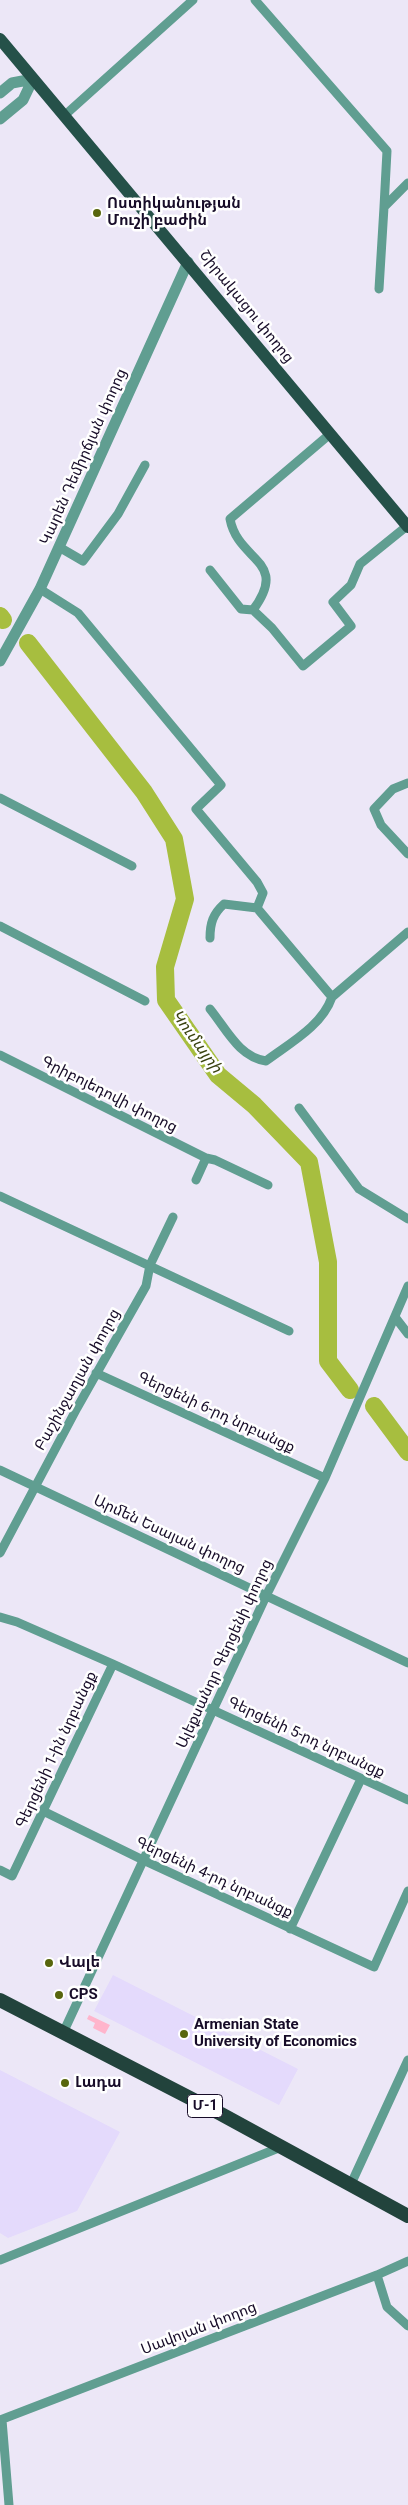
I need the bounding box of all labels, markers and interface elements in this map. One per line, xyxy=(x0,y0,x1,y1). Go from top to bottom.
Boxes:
place label: Ոստիկանության Մուշի բաժին xyxy=(107,195,241,230)
marker: Ոստիկանության Մուշի բաժին xyxy=(91,207,103,219)
street label: Շիրակացու փողոց xyxy=(195,247,297,367)
street label: Կարեն Դեմիրճյան փողոց xyxy=(37,366,131,548)
water label: Կումայրի xyxy=(167,1007,225,1077)
street label: Գրիբոյեդովի փողոց xyxy=(38,1053,180,1137)
street label: Բաշինջաղյան փողոց xyxy=(32,1306,124,1454)
street label: Գերցենի 6-րդ նրբանցք xyxy=(135,1369,297,1457)
street label: Արմեն Եսայան փողոց xyxy=(90,1492,248,1578)
street label: Ալեքսանդր Գերցենի փողոց xyxy=(173,1557,277,1751)
street label: Գերցենի 1-ին նրբանցք xyxy=(13,1669,101,1831)
street label: Գերցենի 5-րդ նրբանցք xyxy=(225,1694,387,1782)
street label: Գերցենի 4-րդ նրբանցք xyxy=(133,1834,295,1922)
place label: Վալե xyxy=(59,1954,100,1972)
marker: Վալե xyxy=(43,1957,55,1969)
place label: CPS xyxy=(69,1986,98,2004)
marker: CPS xyxy=(53,1989,65,2001)
place label: Armenian State University of Economics xyxy=(194,2016,357,2051)
marker: Armenian State University of Economics xyxy=(178,2028,190,2040)
place label: Լադա xyxy=(75,2074,122,2092)
marker: Լադա xyxy=(59,2077,71,2089)
road number: Մ-1 xyxy=(188,2094,222,2118)
street label: Սավոյան փողոց xyxy=(139,2299,259,2359)

